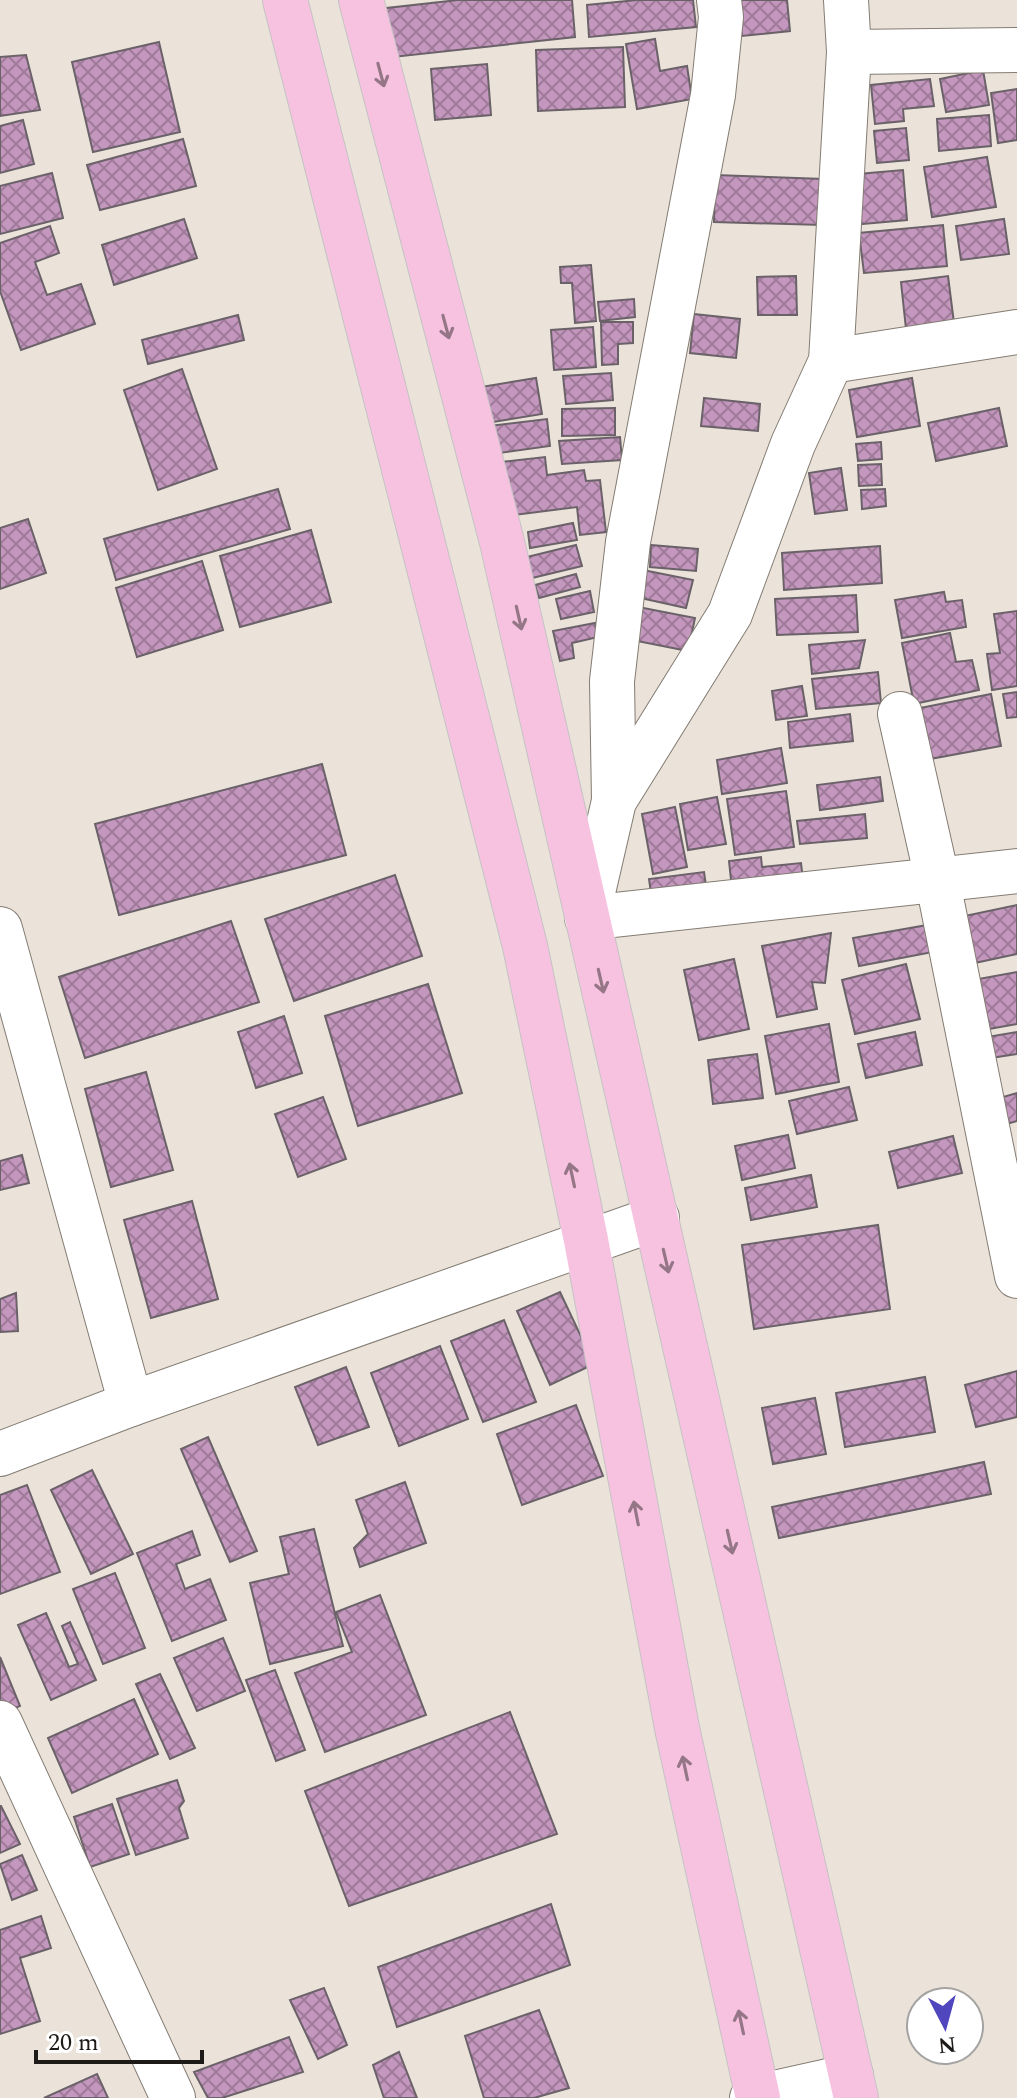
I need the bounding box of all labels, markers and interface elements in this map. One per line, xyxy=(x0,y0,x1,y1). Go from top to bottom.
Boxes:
one-way arrow xyxy=(374,62,389,88)
one-way arrow xyxy=(440,314,455,340)
one-way arrow xyxy=(512,604,527,630)
one-way arrow xyxy=(595,967,610,993)
one-way arrow xyxy=(564,1162,579,1188)
one-way arrow xyxy=(659,1248,674,1274)
one-way arrow xyxy=(628,1500,643,1526)
one-way arrow xyxy=(723,1529,738,1554)
one-way arrow xyxy=(677,1756,692,1781)
north arrow xyxy=(905,1986,985,2066)
one-way arrow xyxy=(733,2010,748,2035)
scale bar xyxy=(36,2014,202,2064)
text: 20 m xyxy=(48,2025,99,2061)
text: N xyxy=(936,2027,958,2062)

